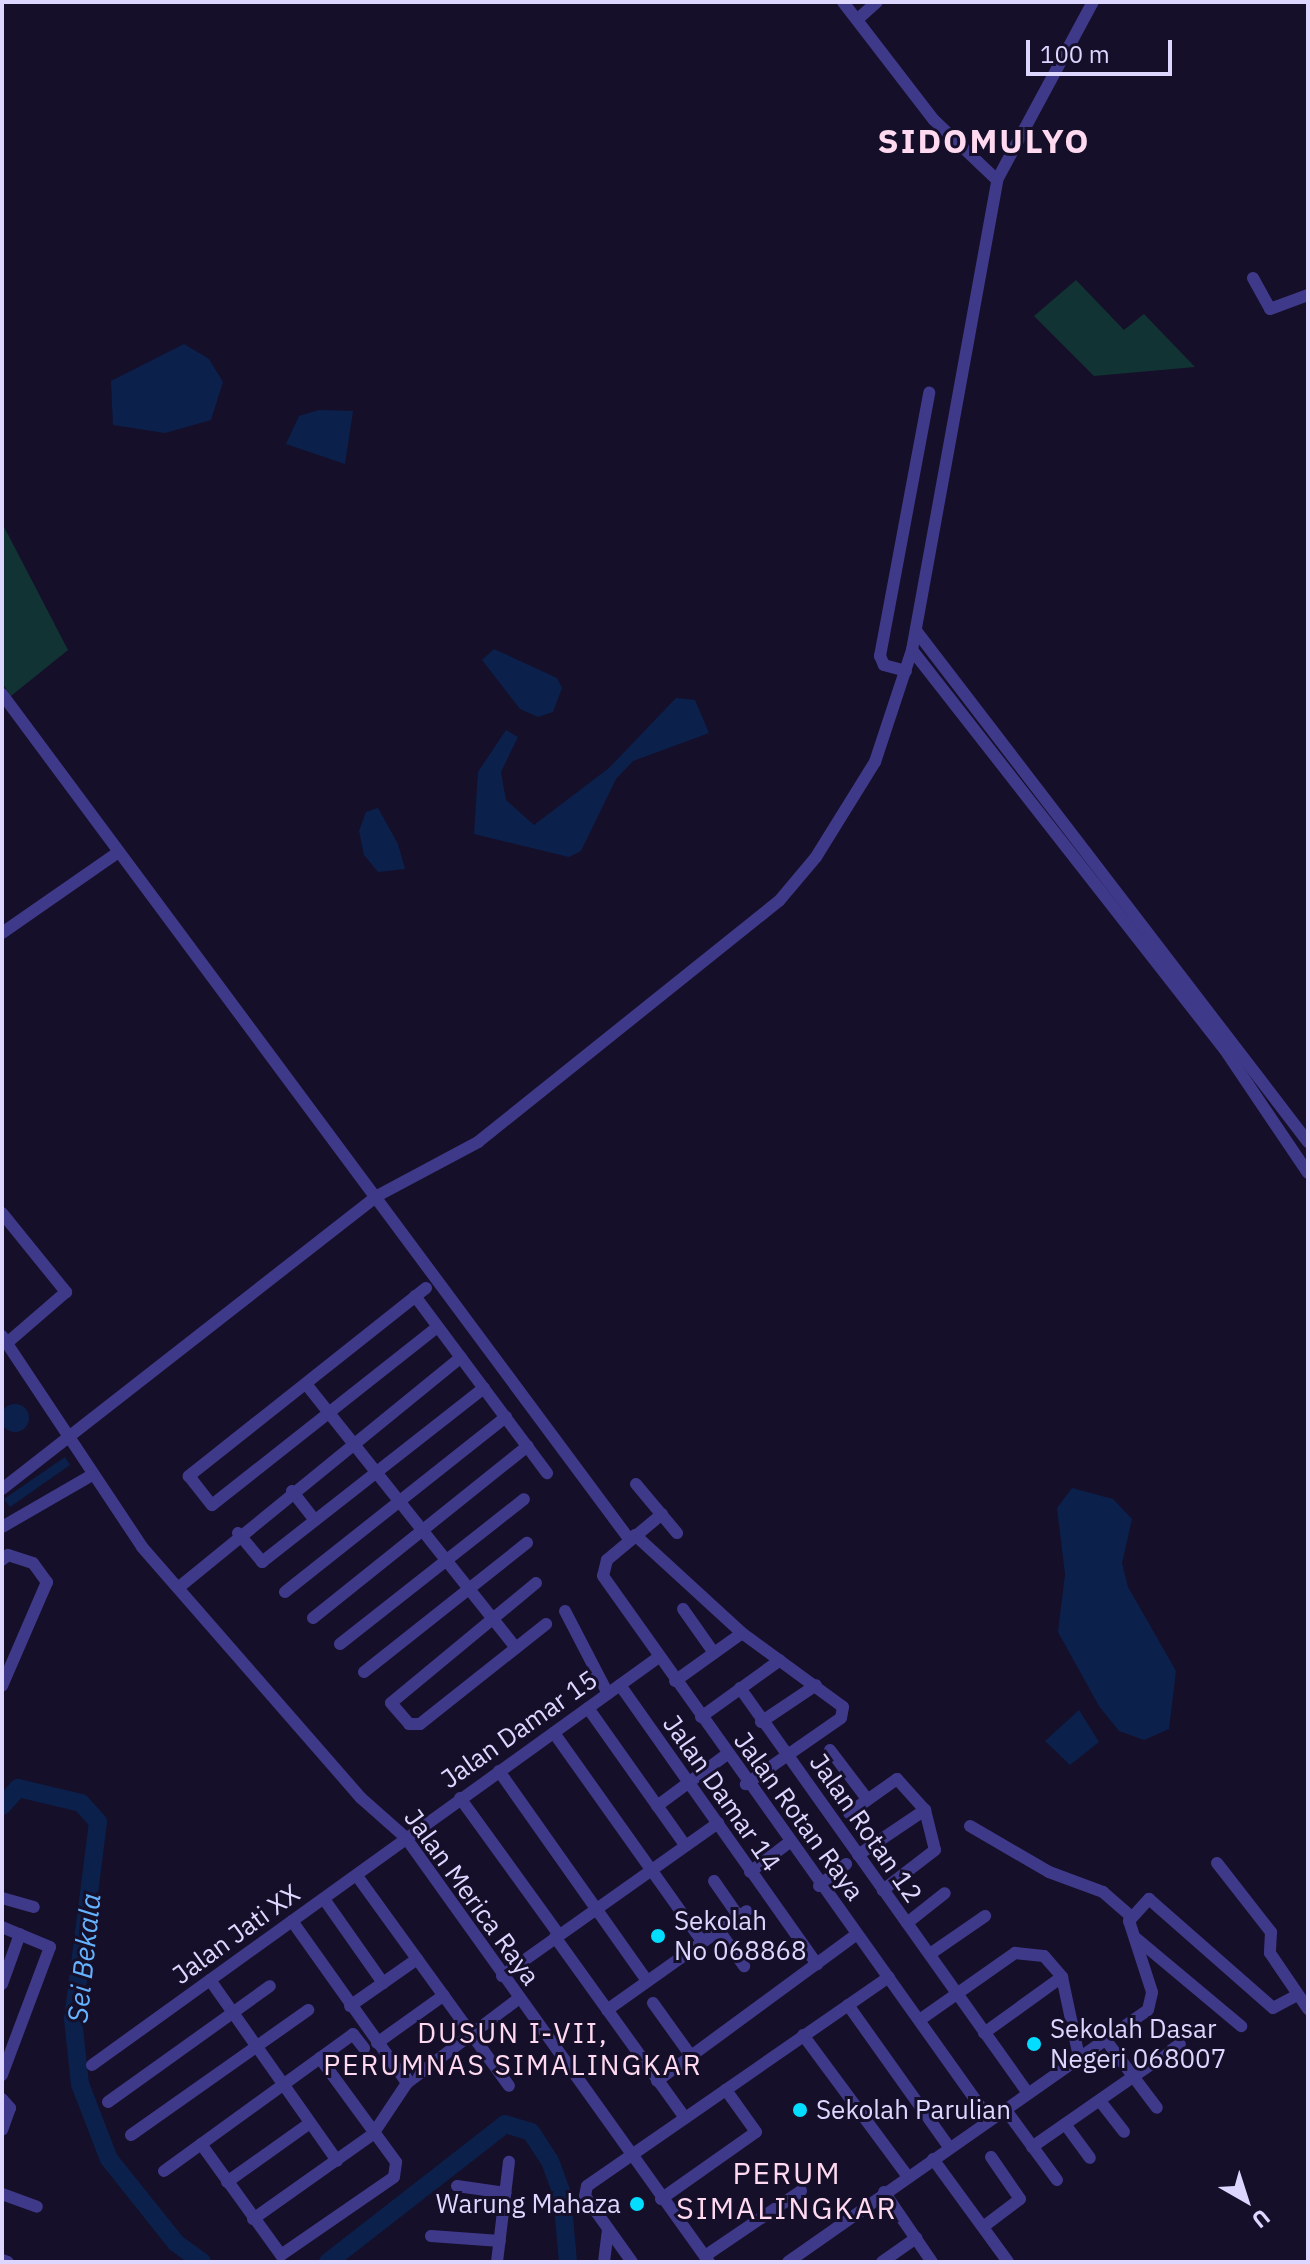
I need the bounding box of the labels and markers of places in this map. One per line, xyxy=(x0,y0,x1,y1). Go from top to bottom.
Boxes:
place label: Sekolah No 068868 xyxy=(674,1905,807,1966)
marker: Sekolah No 068868 xyxy=(649,1927,667,1945)
place label: Sekolah Dasar Negeri 068007 xyxy=(1050,2013,1226,2074)
marker: Sekolah Dasar Negeri 068007 xyxy=(1025,2035,1043,2053)
place label: Sekolah Parulian xyxy=(816,2094,1011,2126)
marker: Sekolah Parulian xyxy=(791,2101,809,2119)
place label: Warung Mahaza xyxy=(436,2188,621,2220)
marker: Warung Mahaza xyxy=(628,2195,646,2213)

